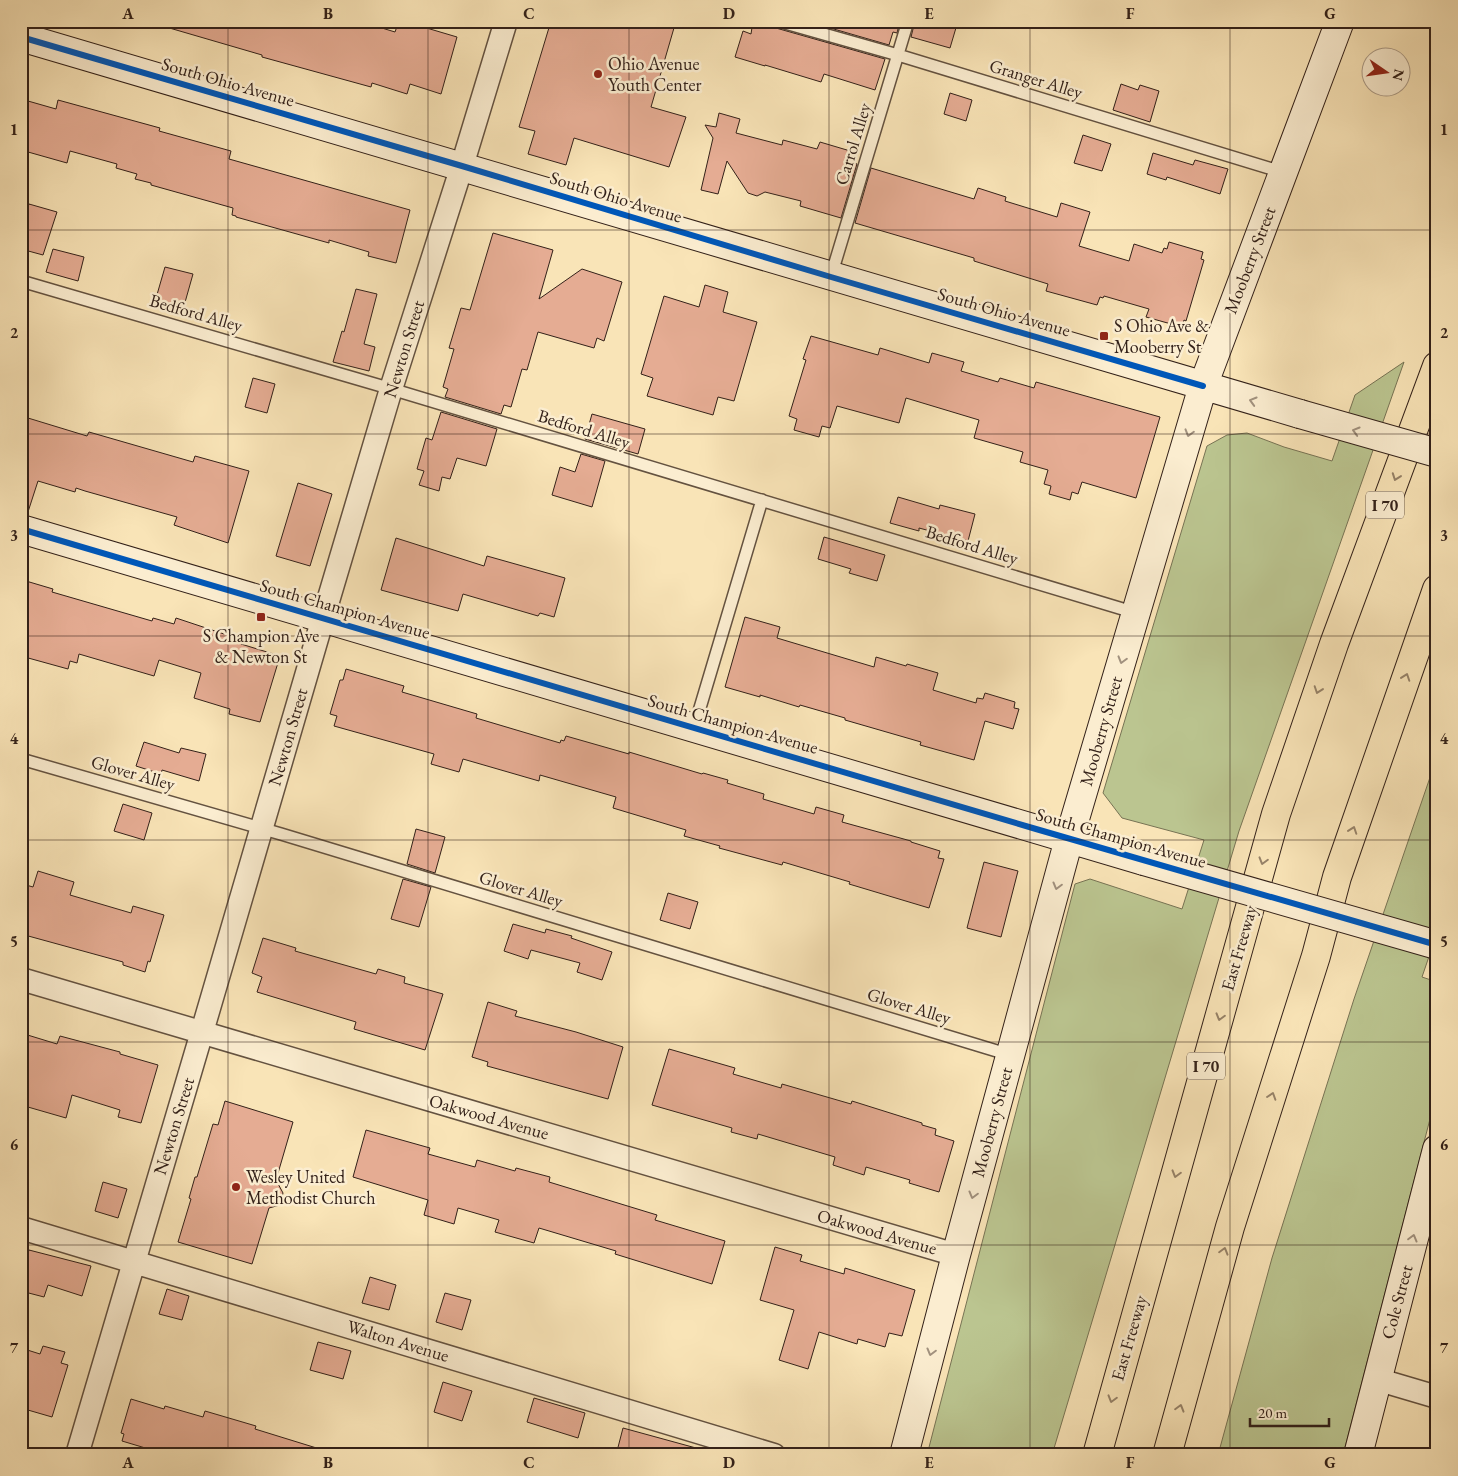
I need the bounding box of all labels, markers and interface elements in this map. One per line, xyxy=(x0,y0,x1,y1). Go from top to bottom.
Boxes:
text: A xyxy=(121,3,134,24)
text: B xyxy=(323,3,333,24)
text: C xyxy=(523,3,535,24)
text: D xyxy=(723,3,735,24)
text: E xyxy=(924,3,934,24)
text: F xyxy=(1126,3,1135,24)
text: G xyxy=(1324,3,1336,24)
north arrow xyxy=(1360,48,1410,98)
street label: South Ohio Avenue xyxy=(159,52,297,111)
place label: Ohio Avenue Youth Center xyxy=(608,52,702,96)
street label: Granger Alley xyxy=(987,53,1086,104)
text: N xyxy=(1388,67,1409,83)
marker: Ohio Avenue Youth Center xyxy=(592,68,604,80)
street label: Carrol Alley xyxy=(829,100,876,188)
text: 1 xyxy=(10,119,18,140)
text: 1 xyxy=(1440,119,1448,140)
street label: South Ohio Avenue xyxy=(547,166,685,228)
street label: Mooberry Street xyxy=(1219,203,1281,317)
street label: South Ohio Avenue xyxy=(935,282,1073,341)
street label: Bedford Alley xyxy=(147,288,245,337)
street label: Newton Street xyxy=(378,297,429,400)
place label: S Ohio Ave & Mooberry St xyxy=(1114,314,1209,358)
text: 2 xyxy=(10,322,19,343)
text: 2 xyxy=(1440,322,1449,343)
marker: S Ohio Ave & Mooberry St xyxy=(1098,330,1110,342)
one-way arrow xyxy=(1250,396,1258,406)
street label: Bedford Alley xyxy=(535,404,633,454)
one-way arrow xyxy=(1353,426,1361,436)
one-way arrow xyxy=(1184,428,1194,437)
one-way arrow xyxy=(1392,472,1402,481)
road number: I 70 xyxy=(1366,492,1404,518)
street label: Bedford Alley xyxy=(923,520,1021,570)
text: 3 xyxy=(10,525,18,546)
text: 3 xyxy=(1440,525,1448,546)
street label: South Champion Avenue xyxy=(257,573,433,644)
marker: S Champion Ave & Newton St xyxy=(255,611,267,623)
place label: S Champion Ave & Newton St xyxy=(203,624,319,668)
one-way arrow xyxy=(1118,655,1128,663)
street label: Mooberry Street xyxy=(1074,673,1127,788)
one-way arrow xyxy=(1401,673,1411,682)
street label: Newton Street xyxy=(263,685,313,788)
one-way arrow xyxy=(1314,686,1324,694)
street label: South Champion Avenue xyxy=(645,688,821,759)
text: 4 xyxy=(10,728,19,749)
text: 4 xyxy=(1440,728,1449,749)
street label: Glover Alley xyxy=(89,750,178,795)
street label: South Champion Avenue xyxy=(1033,802,1209,873)
one-way arrow xyxy=(1347,827,1357,835)
one-way arrow xyxy=(1259,856,1269,864)
street label: Glover Alley xyxy=(477,865,566,912)
one-way arrow xyxy=(1052,881,1062,890)
street label: East Freeway xyxy=(1215,902,1262,993)
text: 5 xyxy=(10,931,18,952)
text: 5 xyxy=(1440,931,1448,952)
street label: Glover Alley xyxy=(865,982,954,1029)
one-way arrow xyxy=(1215,1013,1225,1021)
road number: I 70 xyxy=(1187,1052,1225,1080)
street label: Mooberry Street xyxy=(966,1064,1017,1179)
street label: Newton Street xyxy=(148,1074,199,1177)
street label: Oakwood Avenue xyxy=(427,1088,552,1145)
one-way arrow xyxy=(1266,1092,1276,1101)
text: 6 xyxy=(10,1134,19,1155)
text: 6 xyxy=(1440,1134,1449,1155)
place label: Wesley United Methodist Church xyxy=(246,1165,375,1209)
one-way arrow xyxy=(1171,1169,1181,1177)
marker: Wesley United Methodist Church xyxy=(230,1181,242,1193)
one-way arrow xyxy=(968,1190,978,1198)
street label: Oakwood Avenue xyxy=(815,1203,940,1260)
one-way arrow xyxy=(1408,1235,1418,1243)
one-way arrow xyxy=(1218,1248,1228,1256)
street label: Cole Street xyxy=(1376,1262,1418,1342)
street label: East Freeway xyxy=(1105,1292,1152,1383)
street label: Walton Avenue xyxy=(344,1314,452,1367)
text: 7 xyxy=(10,1337,19,1358)
text: 7 xyxy=(1440,1337,1449,1358)
one-way arrow xyxy=(926,1347,937,1356)
one-way arrow xyxy=(1108,1394,1118,1403)
scale bar xyxy=(1250,1396,1329,1428)
text: 20 m xyxy=(1258,1403,1287,1422)
one-way arrow xyxy=(1174,1404,1184,1412)
text: A xyxy=(121,1452,134,1473)
text: B xyxy=(323,1452,333,1473)
text: C xyxy=(523,1452,535,1473)
text: D xyxy=(723,1452,735,1473)
text: E xyxy=(924,1452,934,1473)
text: F xyxy=(1126,1452,1135,1473)
text: G xyxy=(1324,1452,1336,1473)

